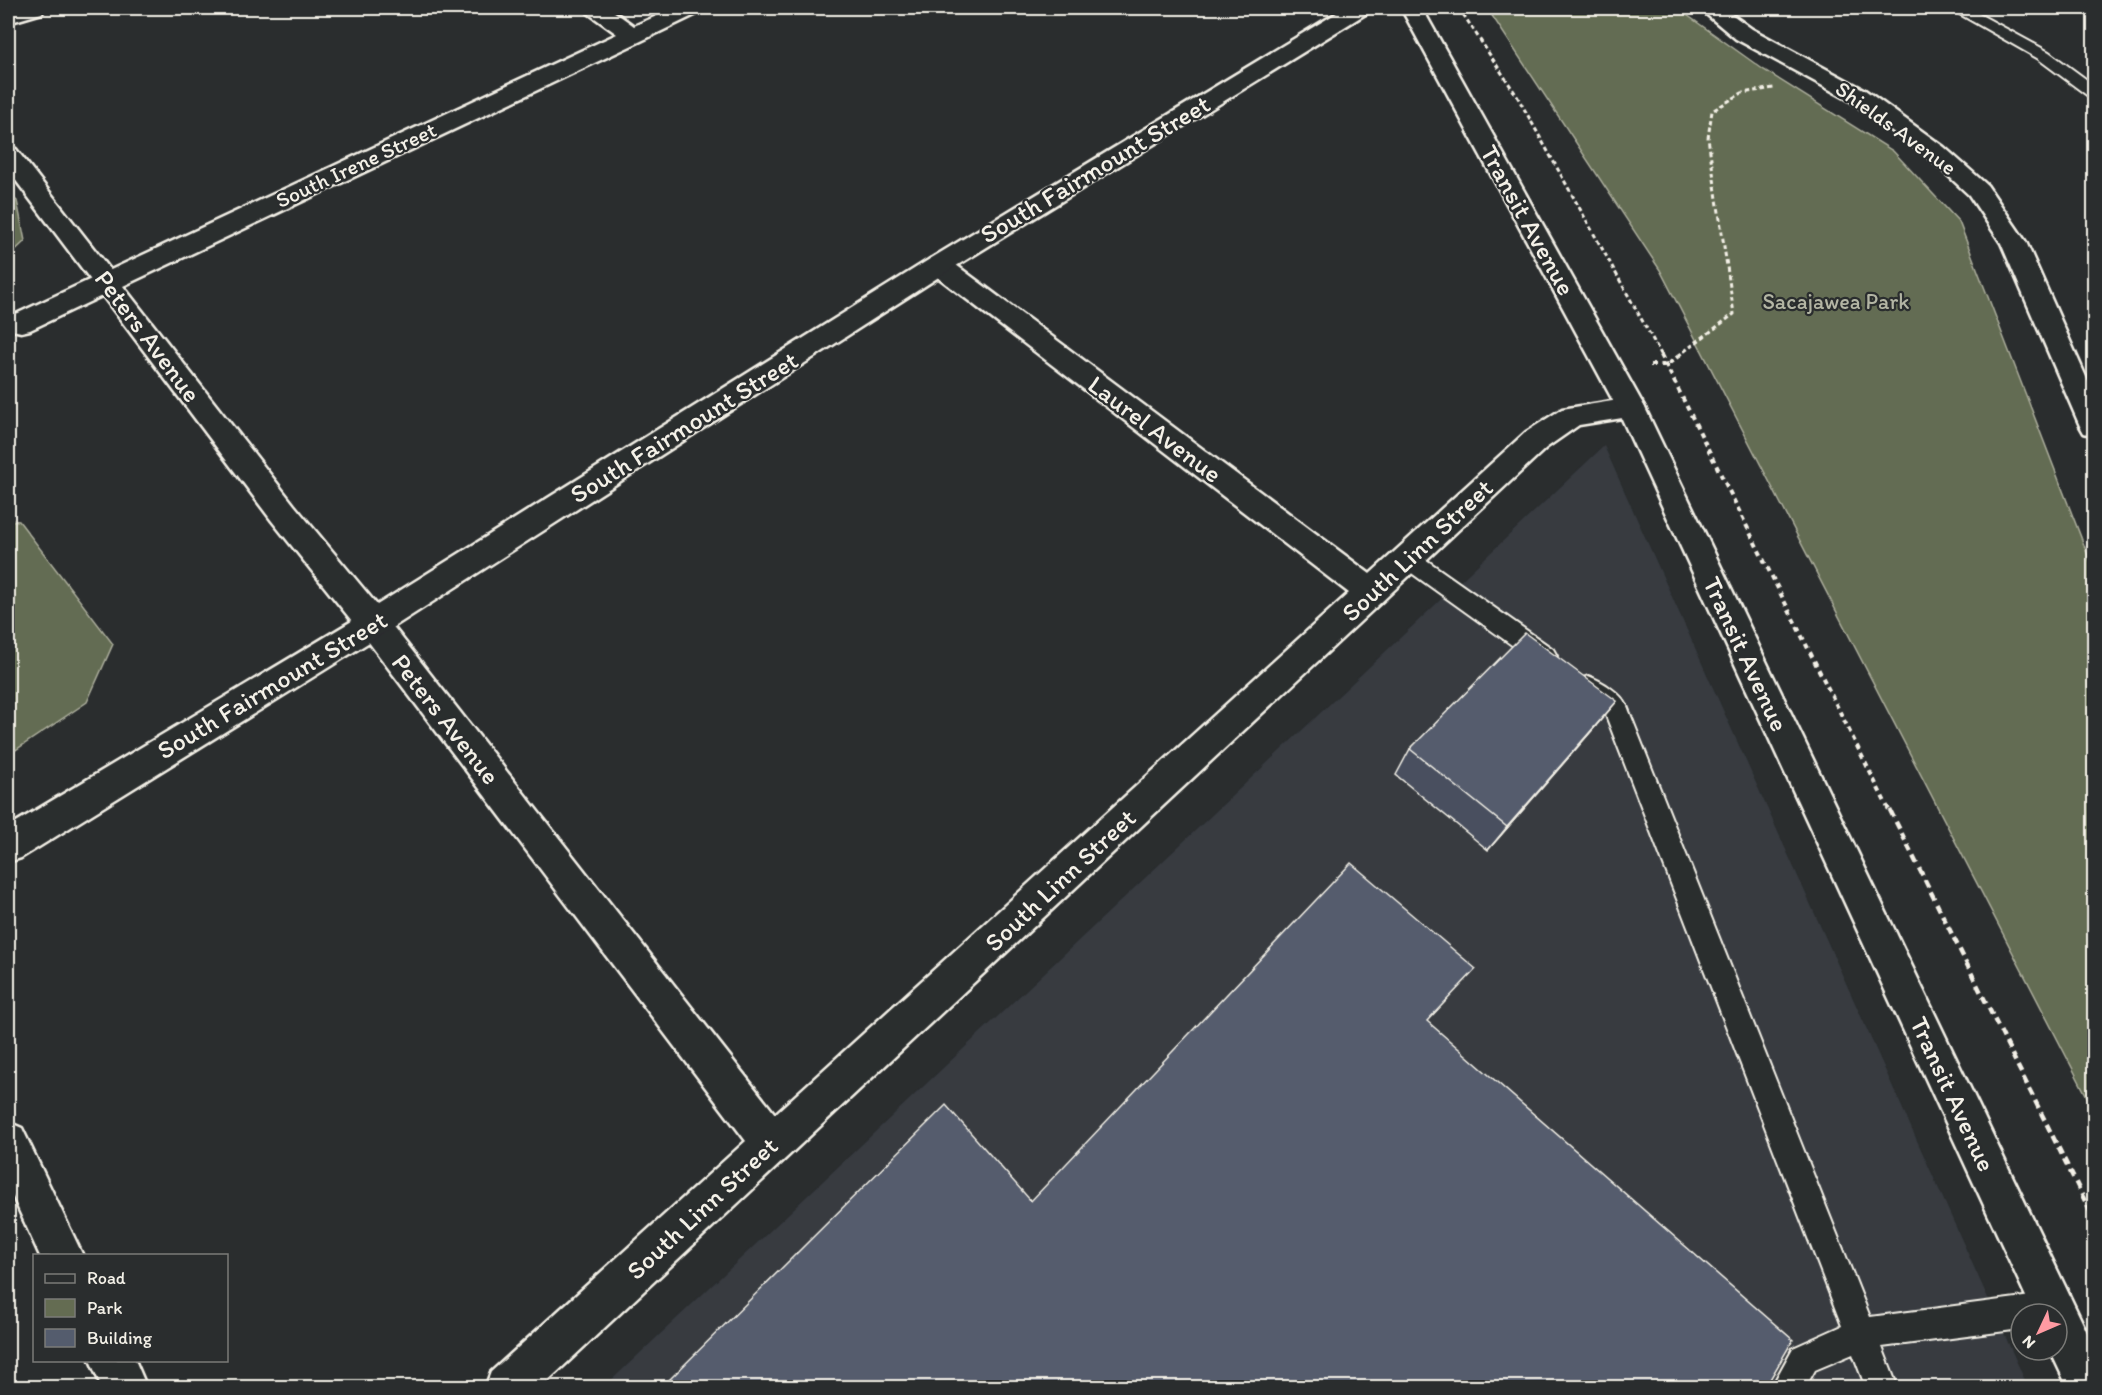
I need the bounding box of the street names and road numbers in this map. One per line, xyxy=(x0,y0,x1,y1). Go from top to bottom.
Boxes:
street label: Shields Avenue xyxy=(1830,75,1962,181)
street label: South Fairmount Street xyxy=(974,88,1216,250)
street label: South Irene Street xyxy=(271,116,441,214)
street label: Transit Avenue xyxy=(1473,139,1583,301)
street label: Peters Avenue xyxy=(88,264,208,408)
street label: South Fairmount Street xyxy=(564,344,804,510)
street label: Laurel Avenue xyxy=(1082,368,1228,490)
street label: South Linn Street xyxy=(1335,472,1499,628)
street label: Transit Avenue xyxy=(1696,572,1796,736)
street label: South Fairmount Street xyxy=(151,604,393,766)
street label: Peters Avenue xyxy=(385,647,507,791)
street label: South Linn Street xyxy=(978,802,1142,958)
street label: Transit Avenue xyxy=(1903,1012,2003,1176)
street label: South Linn Street xyxy=(620,1130,784,1286)

